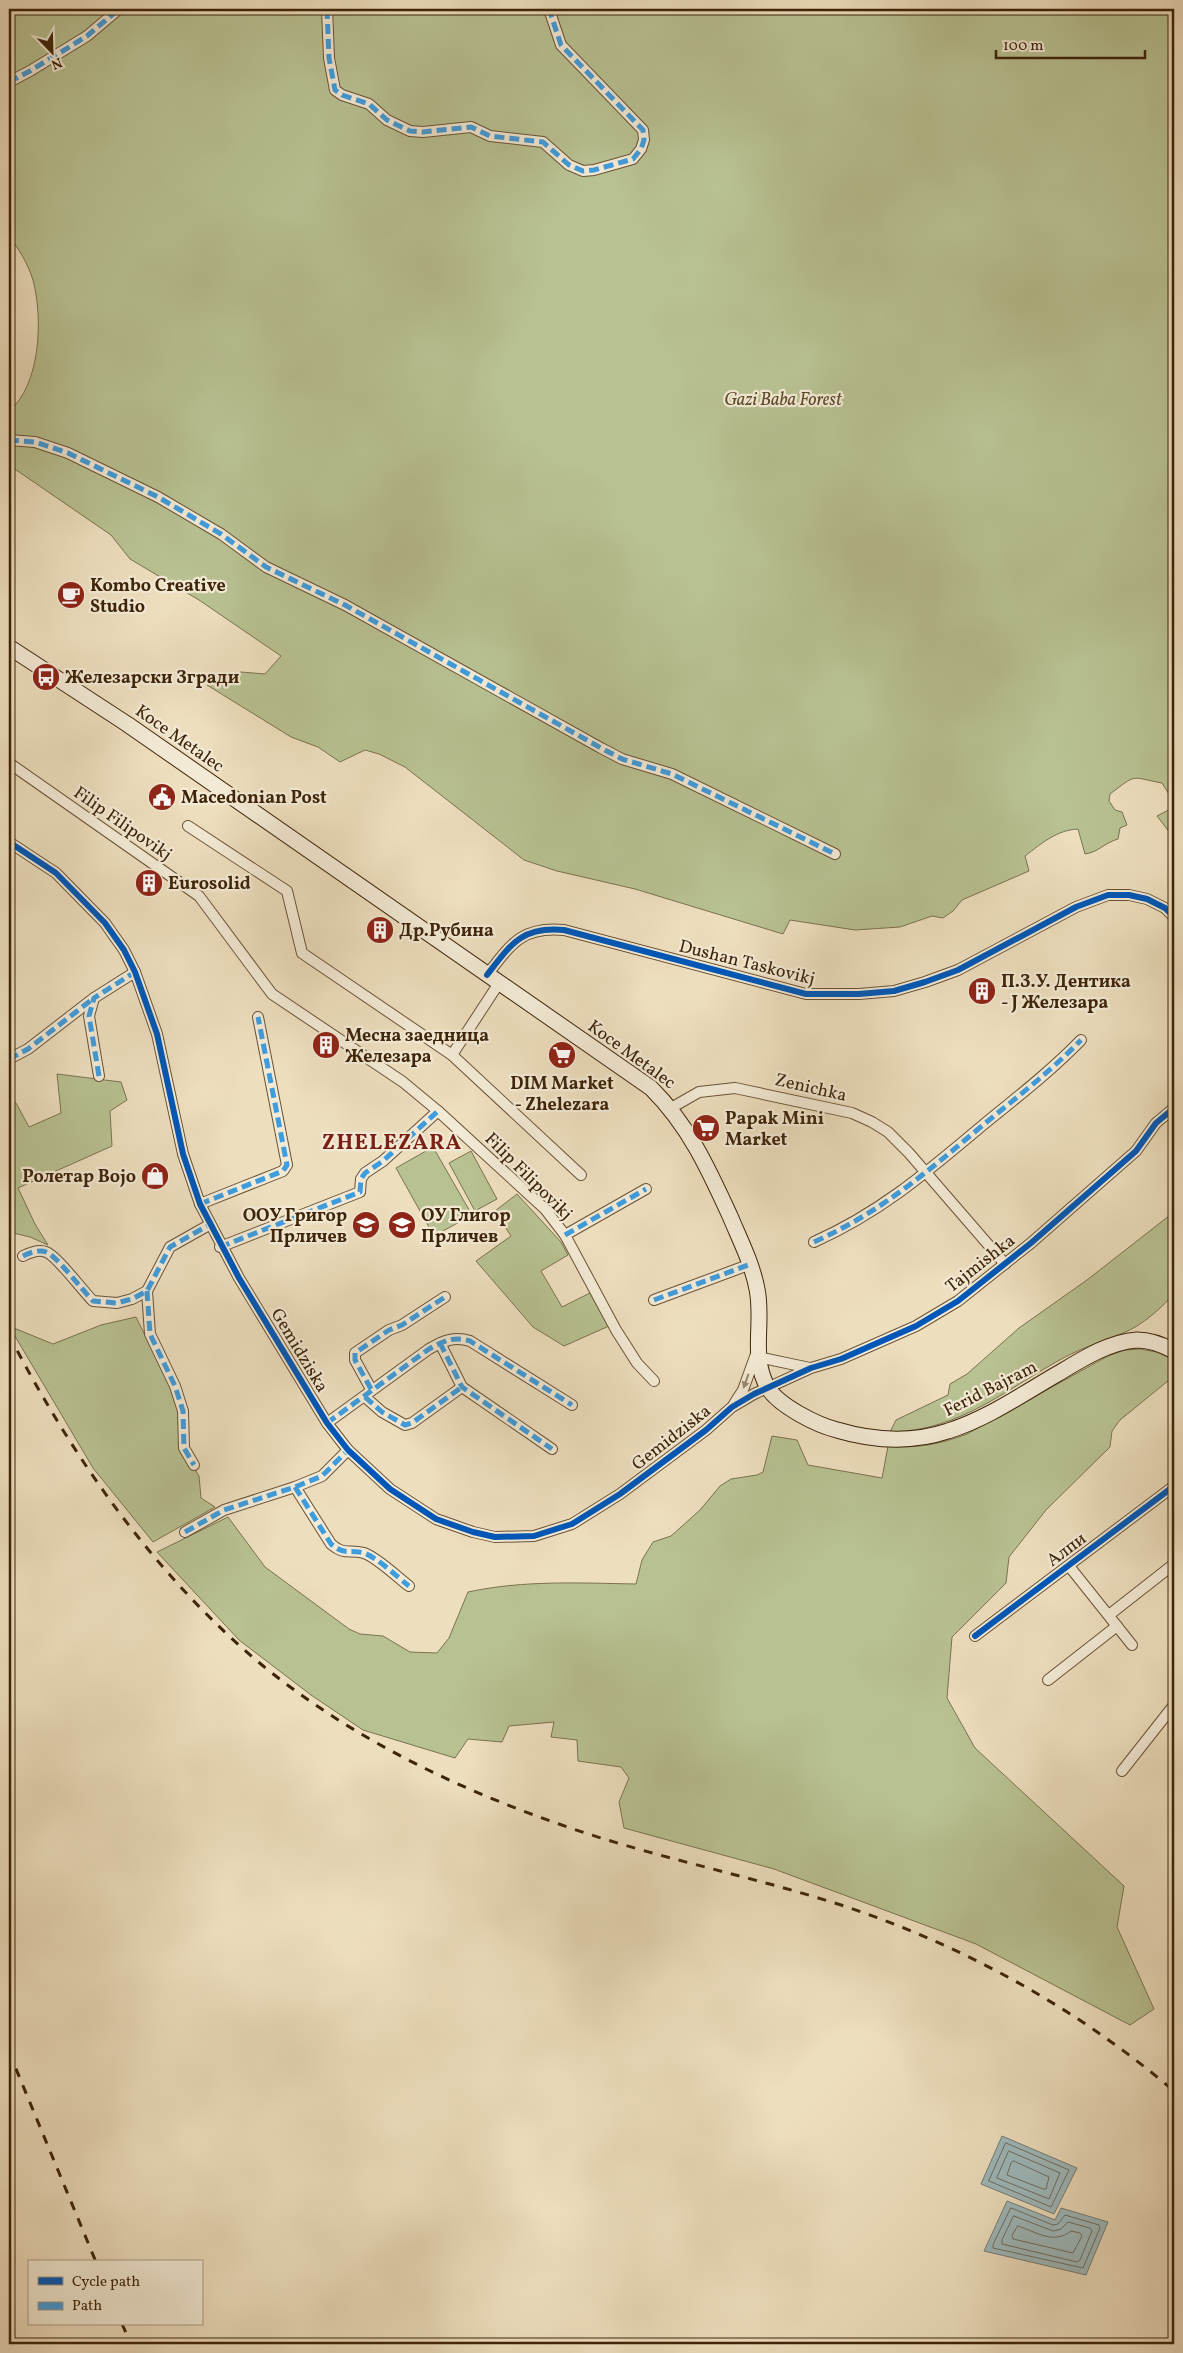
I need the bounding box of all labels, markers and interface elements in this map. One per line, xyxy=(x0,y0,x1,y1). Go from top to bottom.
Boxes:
north arrow xyxy=(28,28,78,78)
scale bar xyxy=(996,28,1144,60)
text: 100 m xyxy=(1003,36,1043,57)
text: N xyxy=(48,52,65,73)
park label: Gazi Baba Forest xyxy=(724,388,843,413)
place label: Kombo Creative Studio xyxy=(90,574,226,620)
cafe icon: Kombo Creative Studio xyxy=(56,580,86,610)
bus stop icon: Железарски Згради xyxy=(31,662,61,692)
place label: Железарски Згради xyxy=(65,666,239,691)
street label: Koce Metalec xyxy=(130,699,229,779)
street label: Filip Filipovikj xyxy=(68,781,176,867)
public building icon: Macedonian Post xyxy=(147,782,177,812)
place label: Macedonian Post xyxy=(181,786,327,811)
building icon: Eurosolid xyxy=(134,868,164,898)
place label: Eurosolid xyxy=(168,872,251,897)
building icon: Др.Рубина xyxy=(365,915,395,945)
place label: Др.Рубина xyxy=(399,919,494,944)
street label: Dushan Taskovikj xyxy=(676,934,817,992)
place label: П.З.У. Дентика - Ј Железара xyxy=(1001,970,1131,1016)
building icon: П.З.У. Дентика - Ј Железара xyxy=(967,976,997,1006)
street label: Koce Metalec xyxy=(582,1015,680,1096)
place label: Месна заедница Железара xyxy=(345,1024,489,1070)
building icon: Месна заедница Железара xyxy=(311,1030,341,1060)
supermarket icon: DIM Market - Zhelezara xyxy=(547,1040,577,1070)
street label: Zenichka xyxy=(772,1068,849,1109)
place label: DIM Market - Zhelezara xyxy=(510,1072,614,1118)
place label: Papak Mini Market xyxy=(725,1107,824,1153)
supermarket icon: Papak Mini Market xyxy=(691,1113,721,1143)
district label: ZHELEZARA xyxy=(322,1128,462,1159)
street label: Filip Filipovikj xyxy=(478,1128,577,1227)
shop icon: Ролетар Војо xyxy=(140,1161,170,1191)
place label: Ролетар Војо xyxy=(22,1165,136,1190)
place label: ООУ Григор Прличев xyxy=(243,1204,347,1250)
place label: ОУ Глигор Прличев xyxy=(421,1204,511,1250)
school or university icon: ООУ Григор Прличев xyxy=(351,1210,381,1240)
school or university icon: ОУ Глигор Прличев xyxy=(387,1210,417,1240)
street label: Tajmishka xyxy=(941,1229,1021,1299)
street label: Gemidziska xyxy=(264,1304,334,1398)
street label: Ferid Bajram xyxy=(939,1355,1042,1424)
one-way arrow xyxy=(742,1374,750,1389)
street label: Gemidziska xyxy=(627,1399,717,1477)
street label: Алпи xyxy=(1042,1527,1092,1573)
legend xyxy=(28,2260,202,2326)
text: Cycle path xyxy=(72,2272,140,2293)
text: Path xyxy=(72,2296,102,2317)

